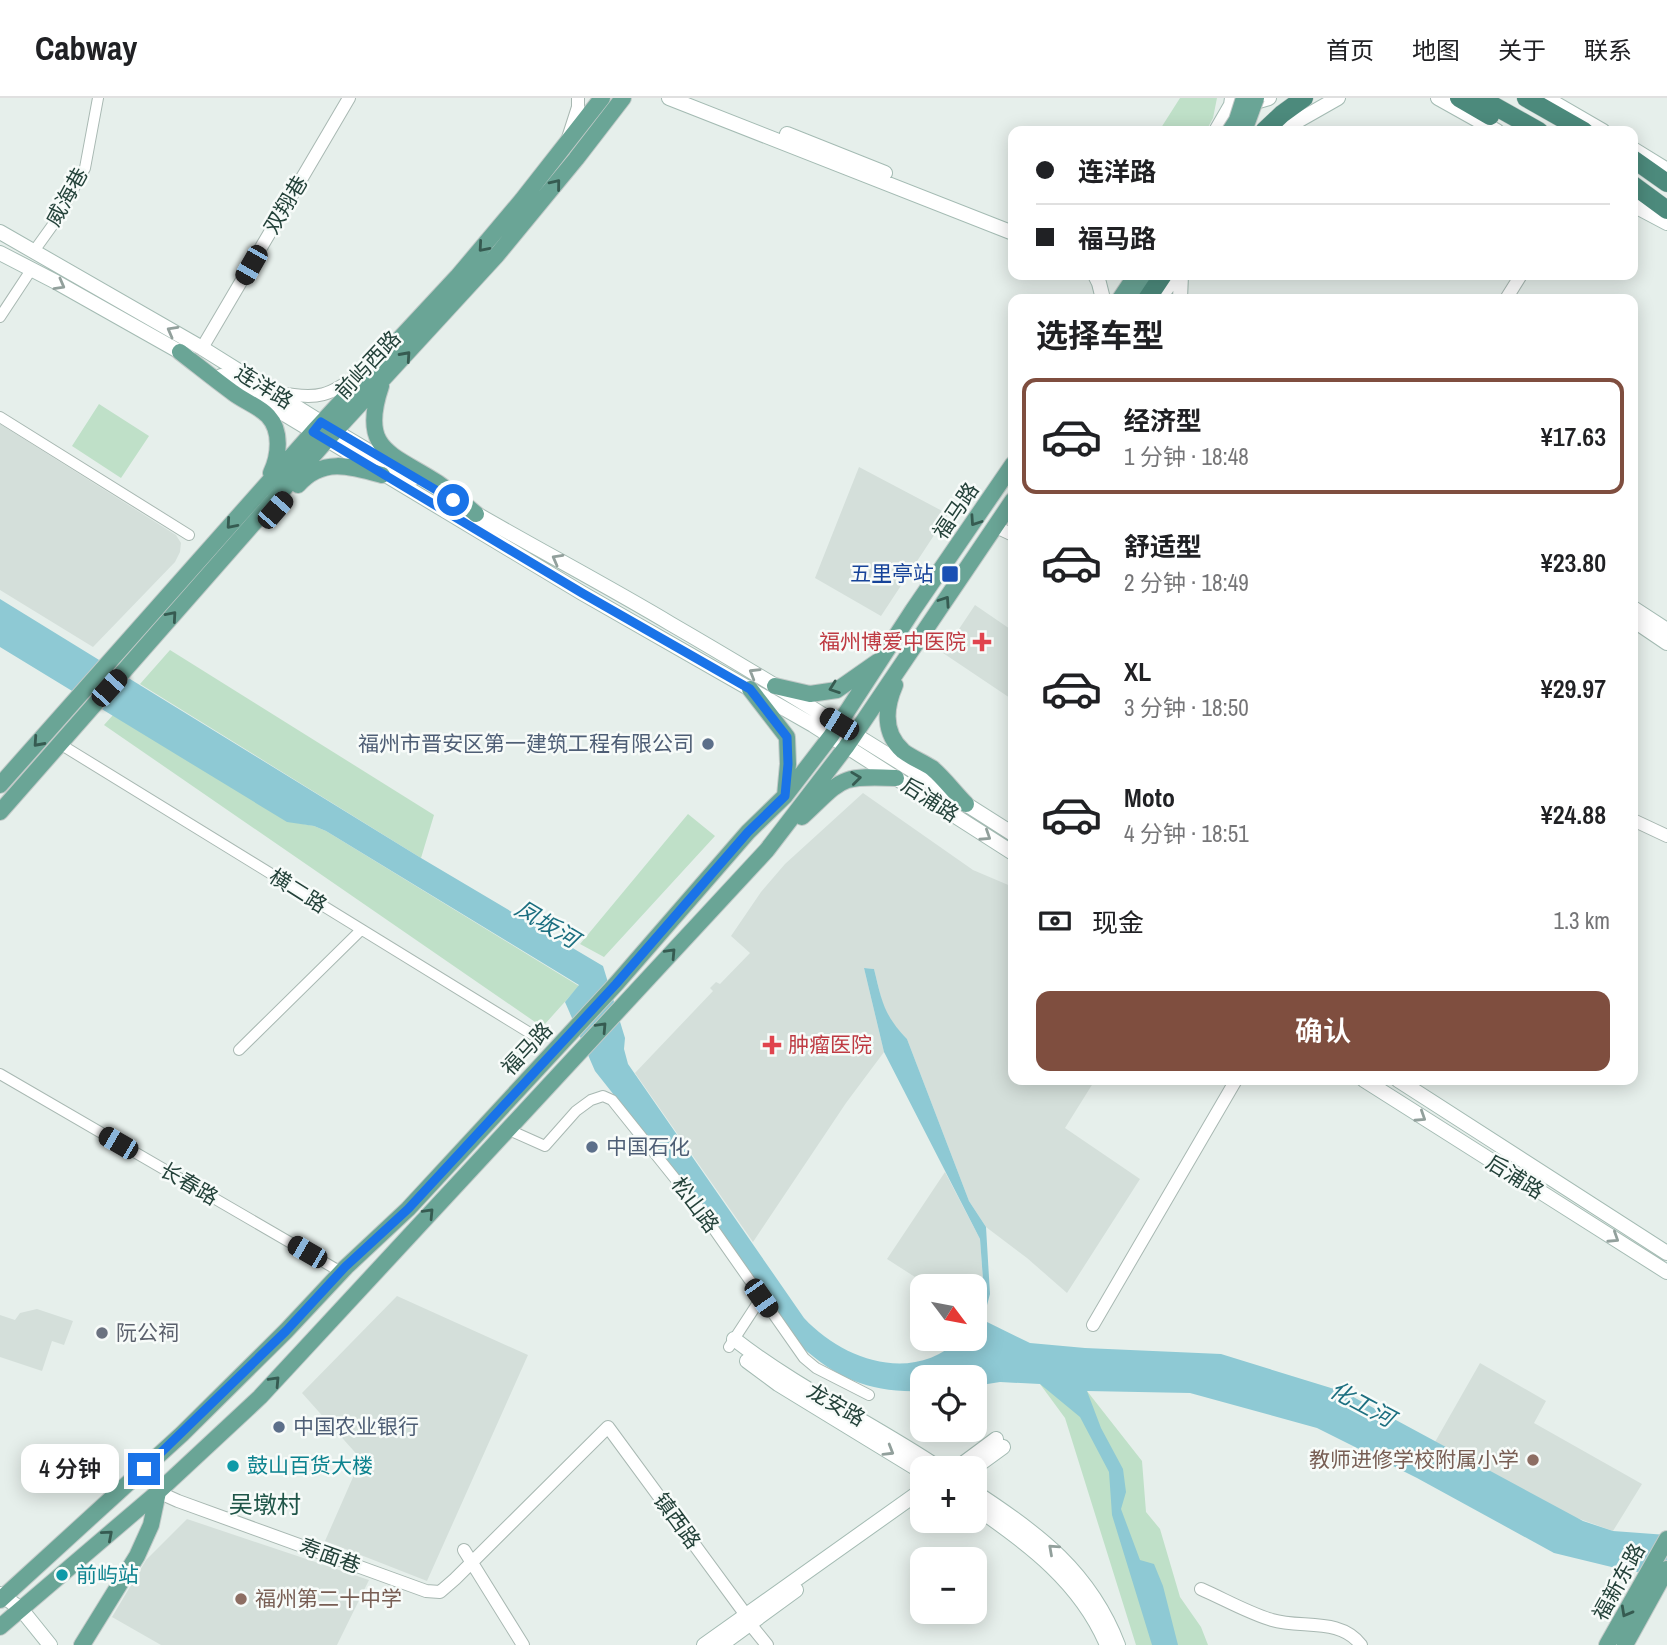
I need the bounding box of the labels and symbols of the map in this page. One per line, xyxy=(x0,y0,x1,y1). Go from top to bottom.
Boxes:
street label: 威海巷 xyxy=(39,162,95,231)
street label: 双翔巷 xyxy=(257,170,314,239)
one-way arrow xyxy=(547,180,560,192)
one-way arrow xyxy=(479,239,491,252)
car xyxy=(232,242,271,288)
one-way arrow xyxy=(53,276,66,290)
street label: 前屿西路 xyxy=(328,324,407,405)
one-way arrow xyxy=(167,326,179,339)
one-way arrow xyxy=(397,351,410,364)
street label: 连洋路 xyxy=(230,358,299,416)
street label: 福马路 xyxy=(926,476,985,545)
route start xyxy=(437,484,469,516)
car xyxy=(254,487,297,533)
one-way arrow xyxy=(971,513,983,526)
one-way arrow xyxy=(227,516,239,529)
one-way arrow xyxy=(552,554,565,567)
place label: 五里亭站 xyxy=(850,559,934,588)
marker: 五里亭站 xyxy=(940,564,960,584)
one-way arrow xyxy=(937,595,950,608)
one-way arrow xyxy=(164,612,176,625)
place label: 福州博爱中医院 xyxy=(819,627,966,656)
marker: 福州博爱中医院 xyxy=(972,632,992,652)
car xyxy=(88,665,131,711)
one-way arrow xyxy=(749,668,762,681)
one-way arrow xyxy=(828,680,841,694)
car xyxy=(816,704,863,744)
place label: 福州市晋安区第一建筑工程有限公司 xyxy=(358,729,694,758)
one-way arrow xyxy=(33,734,46,747)
marker: 福州市晋安区第一建筑工程有限公司 xyxy=(700,736,716,752)
street label: 后浦路 xyxy=(896,770,965,829)
one-way arrow xyxy=(850,771,862,786)
one-way arrow xyxy=(978,827,991,840)
street label: 横二路 xyxy=(264,862,333,920)
water label: 凤坂河 xyxy=(510,893,588,957)
one-way arrow xyxy=(662,948,675,961)
street label: 福马路 xyxy=(495,1016,559,1082)
one-way arrow xyxy=(593,1022,606,1035)
place label: 肿瘤医院 xyxy=(788,1030,872,1059)
marker: 肿瘤医院 xyxy=(762,1035,782,1055)
one-way arrow xyxy=(1414,1108,1427,1121)
car xyxy=(95,1123,142,1163)
place label: 中国石化 xyxy=(606,1132,690,1161)
marker: 中国石化 xyxy=(584,1139,600,1155)
street label: 后浦路 xyxy=(1481,1148,1550,1206)
street label: 长春路 xyxy=(155,1155,224,1212)
street label: 松山路 xyxy=(665,1171,726,1239)
one-way arrow xyxy=(420,1208,433,1221)
one-way arrow xyxy=(1606,1230,1619,1242)
car xyxy=(284,1232,331,1272)
north arrow xyxy=(910,1274,987,1351)
car xyxy=(741,1275,782,1321)
place label: 阮公祠 xyxy=(116,1318,179,1347)
marker: 阮公祠 xyxy=(94,1325,110,1341)
water label: 化工河 xyxy=(1324,1374,1404,1435)
one-way arrow xyxy=(266,1376,279,1389)
street label: 龙安路 xyxy=(802,1376,871,1433)
place label: 中国农业银行 xyxy=(293,1412,419,1441)
marker: 中国农业银行 xyxy=(271,1419,287,1435)
one-way arrow xyxy=(881,1443,894,1456)
callout: 4 分钟 xyxy=(22,1444,120,1494)
place label: 教师进修学校附属小学 xyxy=(1309,1445,1519,1474)
place label: 鼓山百货大楼 xyxy=(247,1451,373,1480)
marker: 教师进修学校附属小学 xyxy=(1525,1452,1541,1468)
route end xyxy=(128,1453,160,1485)
marker: 鼓山百货大楼 xyxy=(225,1458,241,1474)
street label: 镇西路 xyxy=(647,1487,708,1555)
district label: 吴墩村 xyxy=(229,1488,301,1520)
one-way arrow xyxy=(100,1531,113,1543)
street label: 寿面巷 xyxy=(296,1531,365,1580)
street label: 福新东路 xyxy=(1586,1538,1652,1626)
one-way arrow xyxy=(1048,1544,1061,1557)
place label: 前屿站 xyxy=(76,1560,139,1589)
marker: 前屿站 xyxy=(54,1567,70,1583)
place label: 福州第二十中学 xyxy=(255,1584,402,1613)
marker: 福州第二十中学 xyxy=(233,1591,249,1607)
one-way arrow xyxy=(1621,1604,1634,1617)

